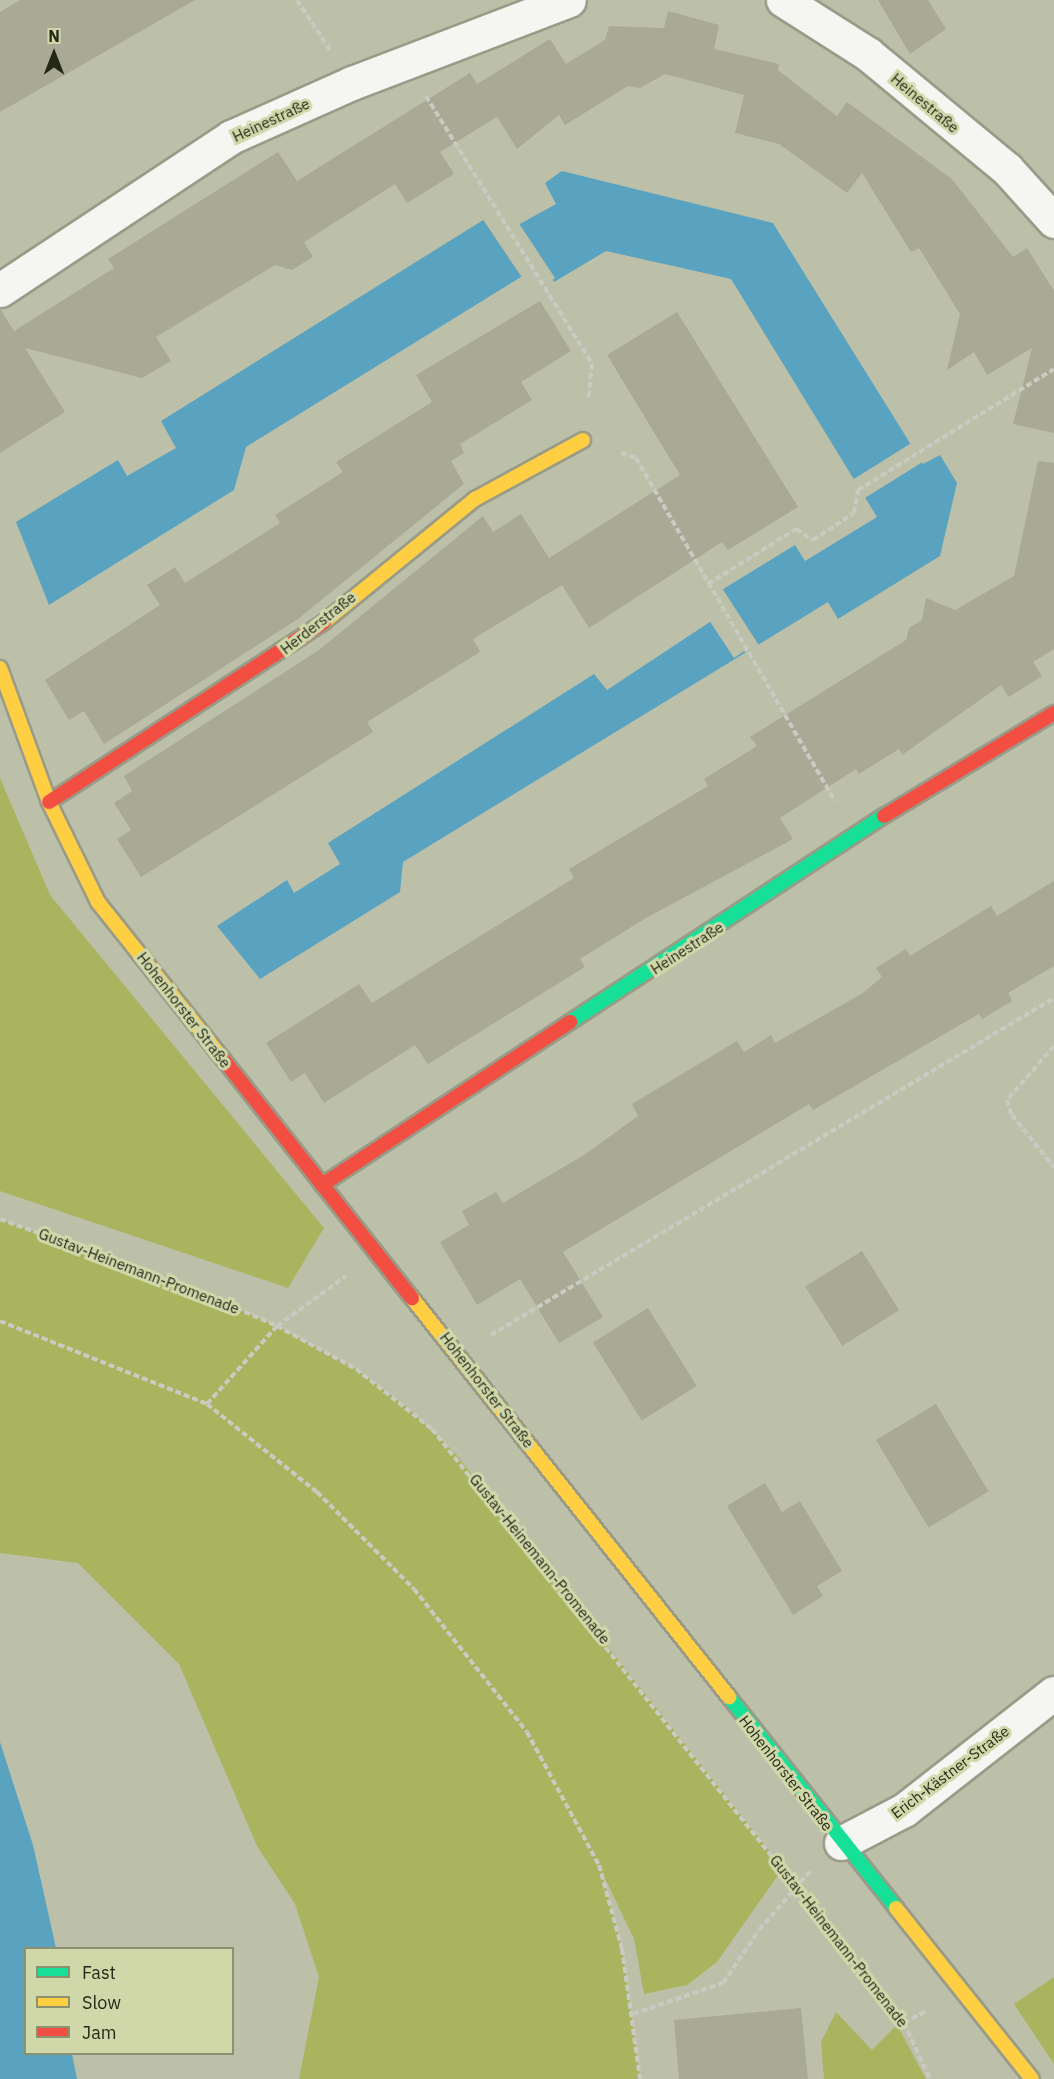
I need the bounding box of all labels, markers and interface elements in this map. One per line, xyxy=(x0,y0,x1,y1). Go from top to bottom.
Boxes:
north arrow xyxy=(24,24,84,84)
text: N xyxy=(48,26,60,46)
street label: Heinestraße xyxy=(887,69,963,137)
street label: Heinestraße xyxy=(230,94,312,146)
street label: Herderstraße xyxy=(277,588,359,658)
street label: Heinestraße xyxy=(647,918,727,978)
street label: Hohenhorster Straße xyxy=(133,949,235,1071)
street label: Gustav-Heinemann-Promenade xyxy=(36,1224,242,1318)
street label: Hohenhorster Straße xyxy=(436,1329,538,1451)
street label: Gustav-Heinemann-Promenade xyxy=(466,1470,614,1648)
street label: Hohenhorster Straße xyxy=(735,1712,837,1834)
street label: Erich-Kästner-Straße xyxy=(888,1722,1012,1822)
street label: Gustav-Heinemann-Promenade xyxy=(766,1851,912,2031)
legend xyxy=(24,1947,234,2055)
text: Fast xyxy=(82,1961,116,1984)
text: Slow xyxy=(82,1991,121,2014)
text: Jam xyxy=(82,2021,117,2044)

